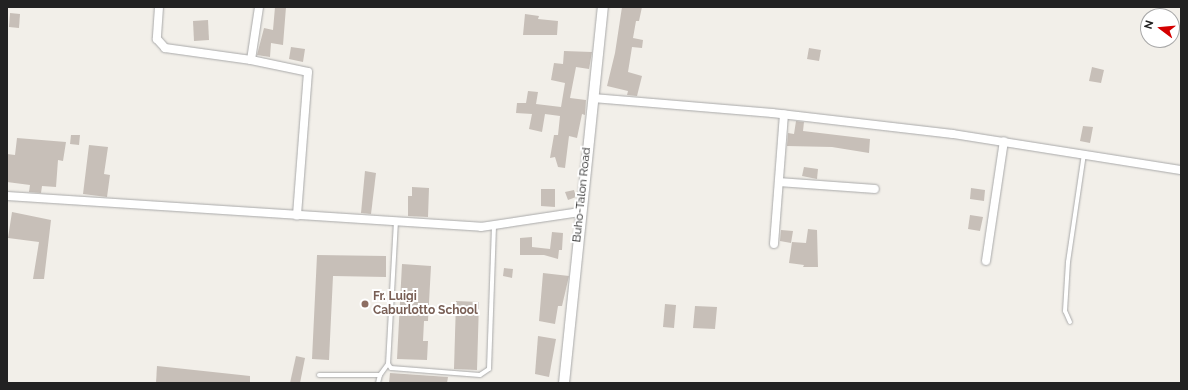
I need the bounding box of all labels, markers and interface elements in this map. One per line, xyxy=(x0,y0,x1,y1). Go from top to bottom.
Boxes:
north arrow xyxy=(1140,8,1180,48)
text: N xyxy=(1142,19,1156,31)
street label: Buho-Talon Road xyxy=(570,147,594,243)
place label: Fr. Luigi Caburlotto School xyxy=(373,290,478,318)
marker: Fr. Luigi Caburlotto School xyxy=(360,299,370,309)

